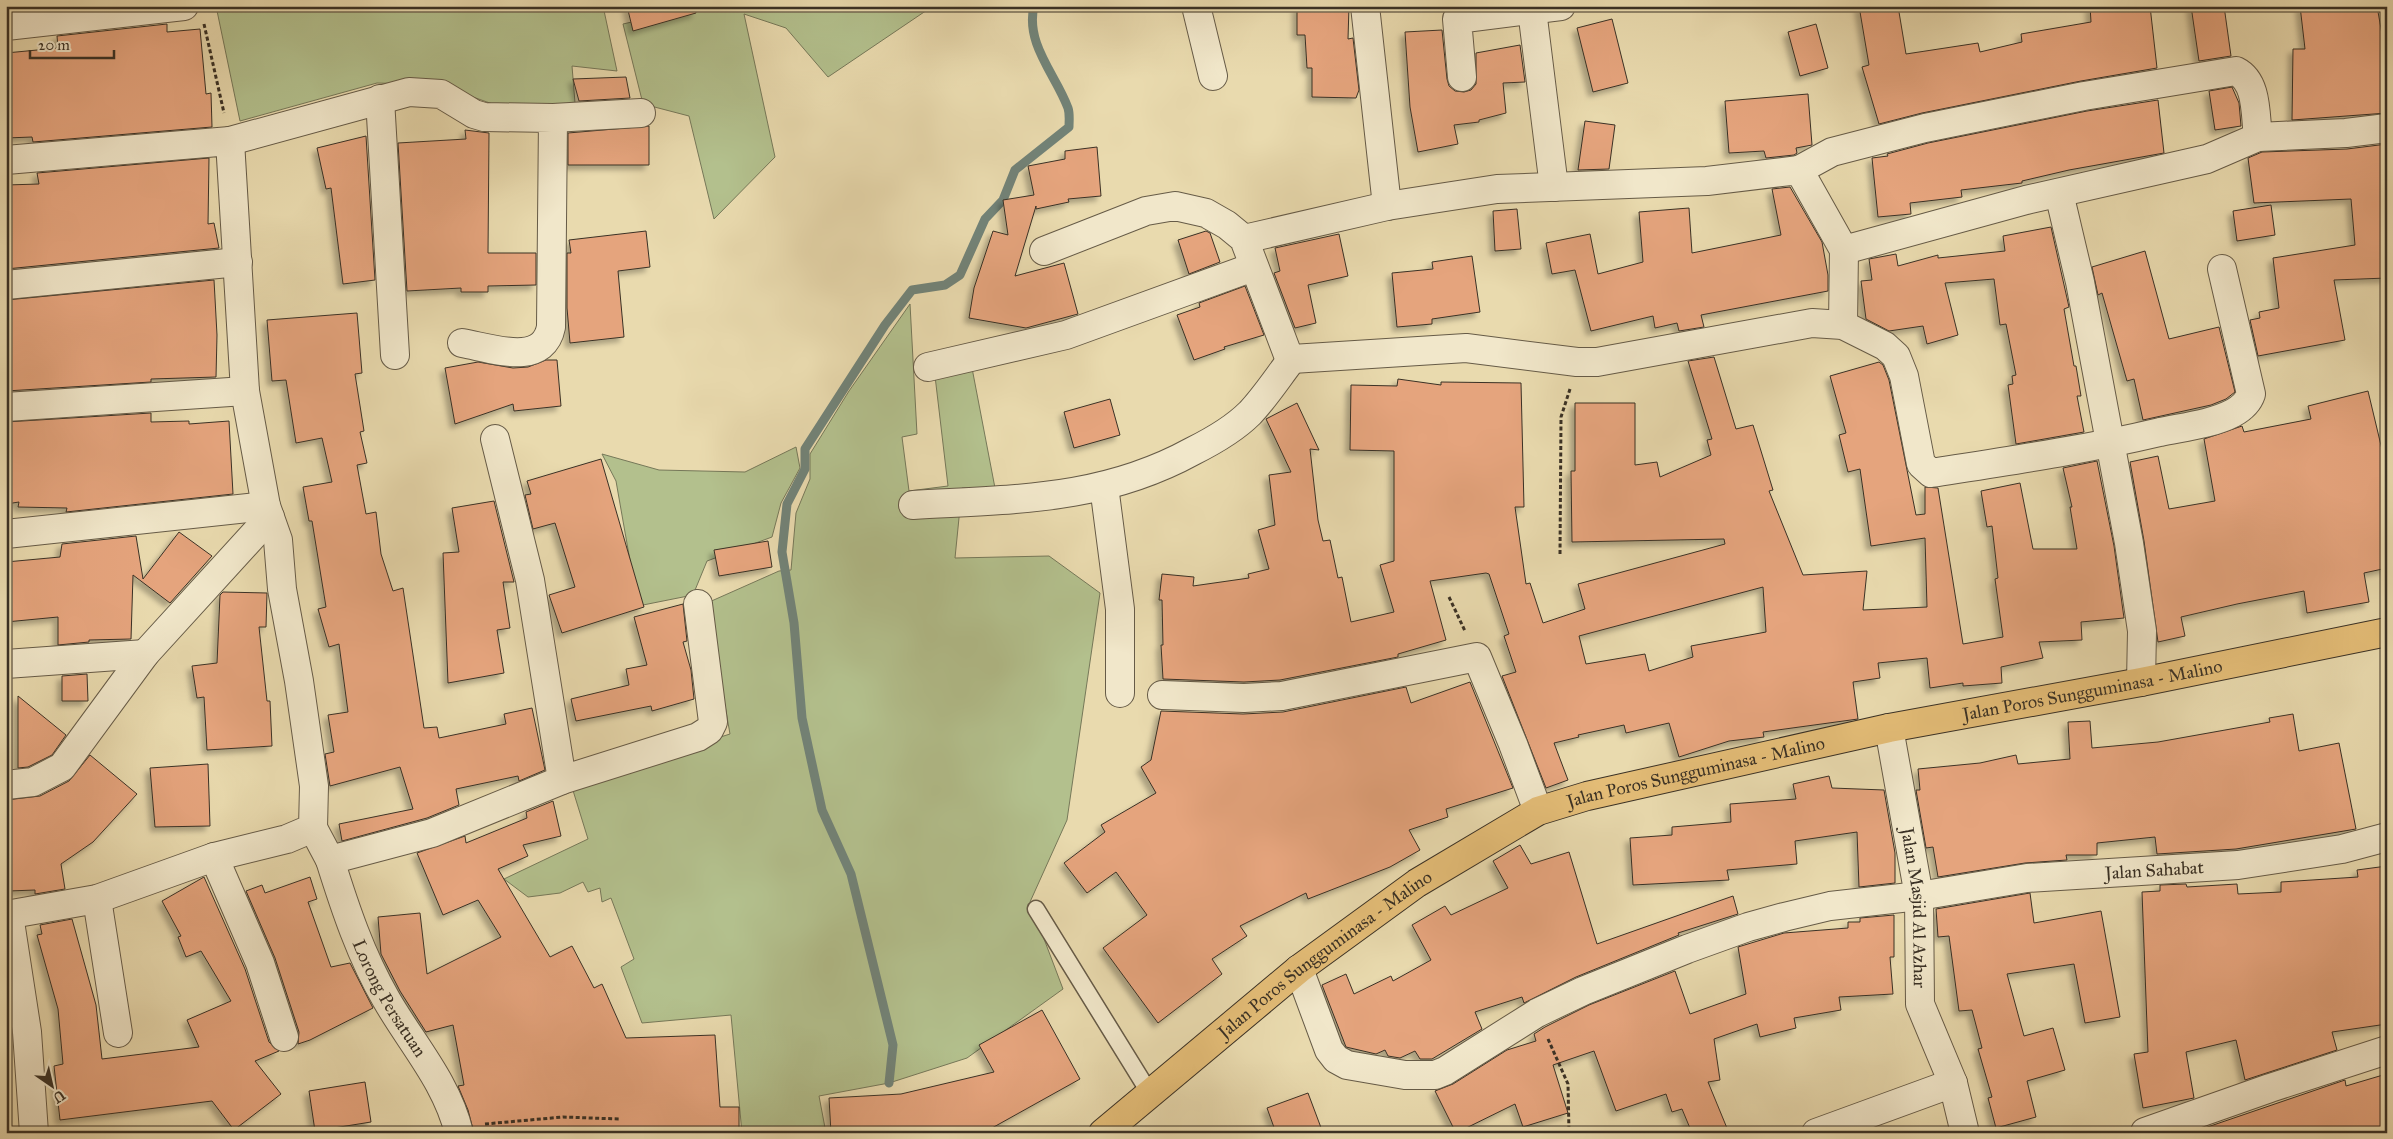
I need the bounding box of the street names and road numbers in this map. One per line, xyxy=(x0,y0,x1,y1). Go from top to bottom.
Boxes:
street label: Jalan Poros Sungguminasa - Malino xyxy=(1959,655,2224,727)
street label: Jalan Poros Sungguminasa - Malino xyxy=(1562,732,1827,814)
street label: Jalan Masjid Al Azhar xyxy=(1895,824,1931,988)
street label: Jalan Sahabat xyxy=(2102,856,2205,885)
street label: Jalan Poros Sungguminasa - Malino xyxy=(1212,866,1436,1045)
street label: Lorong Persatuan xyxy=(348,936,431,1061)

